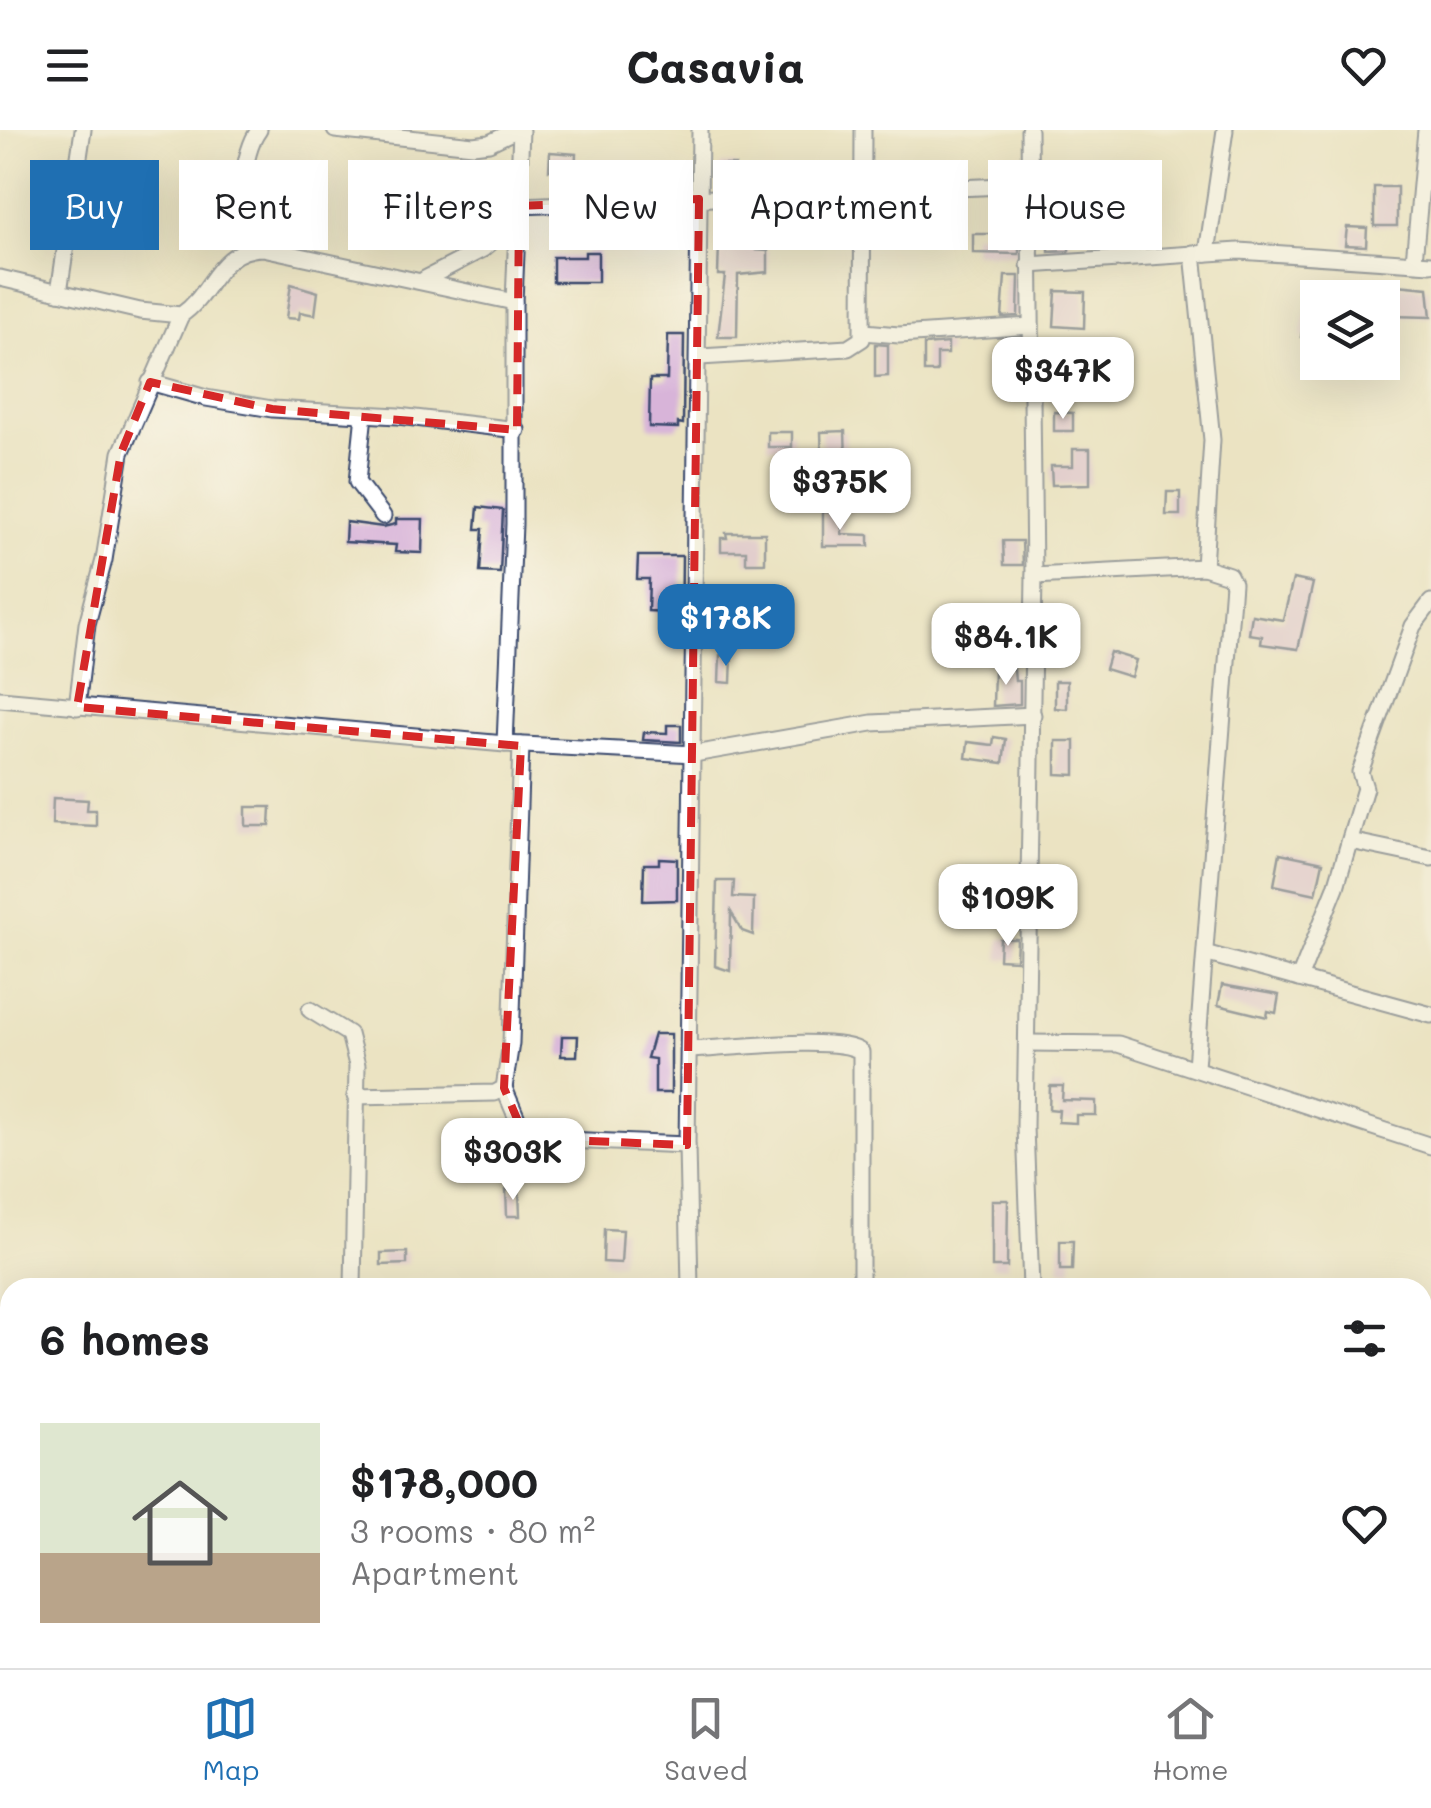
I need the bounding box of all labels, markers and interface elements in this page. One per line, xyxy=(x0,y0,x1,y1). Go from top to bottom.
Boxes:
text: Casavia xyxy=(626,36,805,94)
icon: menu xyxy=(40,38,95,93)
icon: heart xyxy=(1336,38,1391,93)
chip: Buy xyxy=(30,160,159,250)
chip: Rent xyxy=(179,160,328,250)
chip: Filters xyxy=(348,160,529,250)
chip: New xyxy=(549,160,693,250)
chip: Apartment xyxy=(713,160,968,250)
chip: House xyxy=(988,160,1162,250)
map controls xyxy=(1300,280,1400,380)
button: layers xyxy=(1300,280,1400,380)
pin: $347K xyxy=(993,337,1133,422)
text: $347K xyxy=(1014,348,1112,390)
pin: $375K xyxy=(770,448,910,533)
text: $375K xyxy=(792,459,888,501)
pin: $178K xyxy=(656,584,796,669)
text: $178K xyxy=(680,595,772,637)
pin: $84.1K xyxy=(925,603,1087,688)
text: $84.1K xyxy=(954,614,1059,656)
pin: $109K xyxy=(938,864,1078,949)
text: $109K xyxy=(961,875,1055,917)
pin: $303K xyxy=(443,1118,583,1203)
text: $303K xyxy=(463,1129,563,1171)
text: 6 homes xyxy=(40,1311,210,1366)
icon: filters xyxy=(1337,1311,1392,1366)
text: $178,000 xyxy=(350,1454,538,1509)
icon: home xyxy=(120,1463,240,1583)
icon: heart xyxy=(1337,1496,1392,1551)
text: 3 rooms · 80 m² xyxy=(350,1509,595,1551)
text: Apartment xyxy=(350,1551,519,1593)
tab: Map xyxy=(202,1691,259,1787)
tab: Saved xyxy=(664,1691,747,1787)
tab: Home xyxy=(1152,1691,1229,1787)

